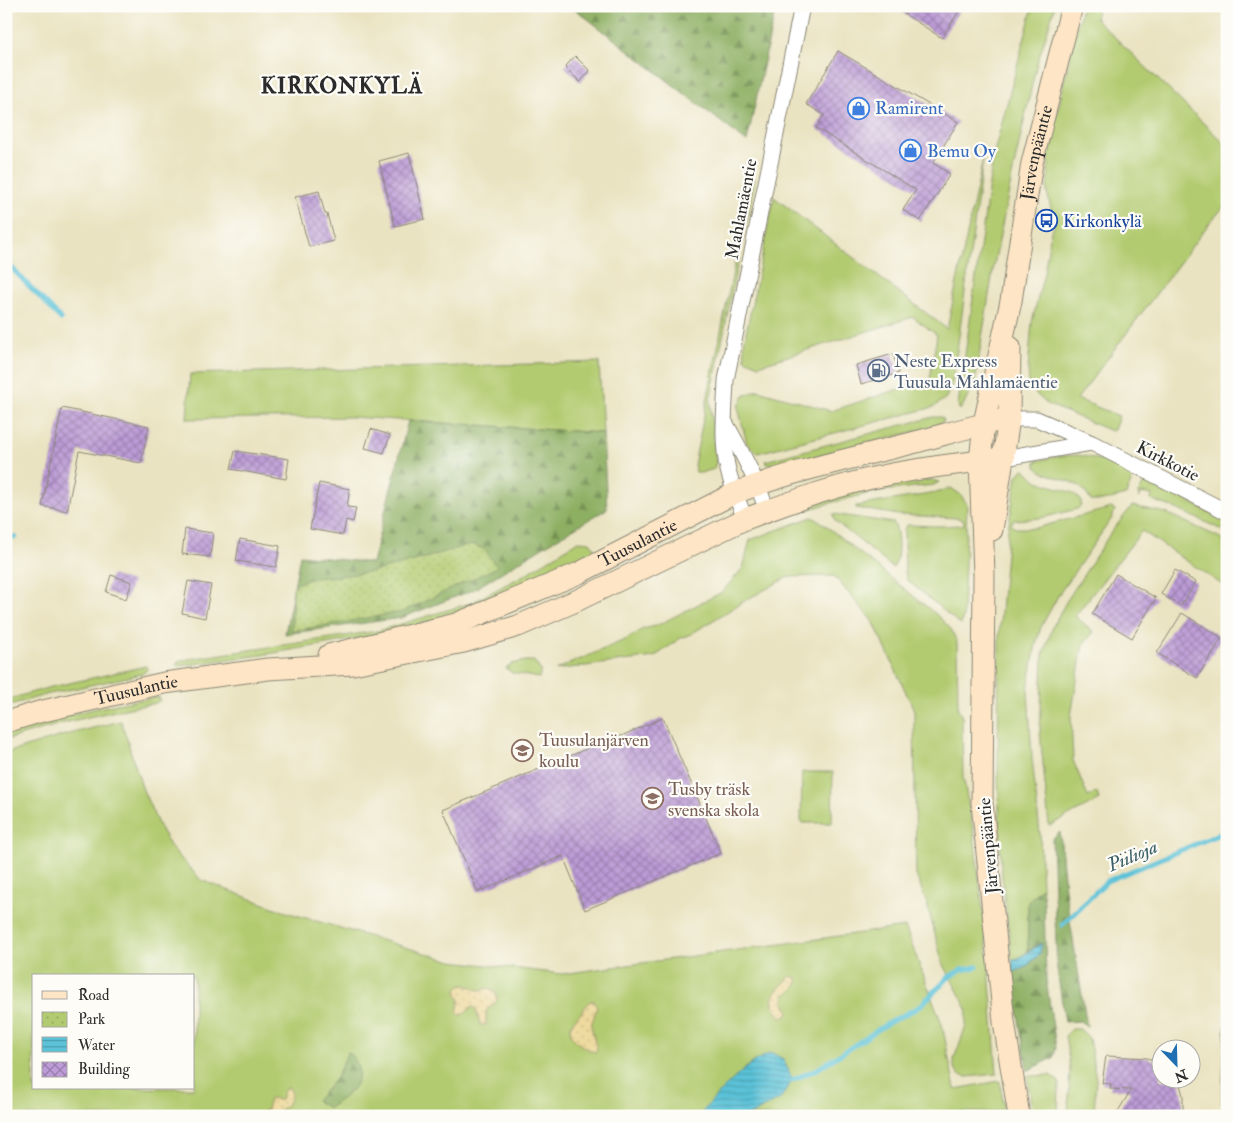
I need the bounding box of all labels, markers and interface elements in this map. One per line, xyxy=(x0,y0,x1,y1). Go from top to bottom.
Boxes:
district label: KIRKONKYLÄ xyxy=(261,71,423,100)
shop icon: Ramirent xyxy=(847,96,871,120)
place label: Ramirent xyxy=(875,97,943,120)
street label: Järvenpääntie xyxy=(1015,102,1058,203)
shop icon: Bemu Oy xyxy=(899,139,923,163)
place label: Bemu Oy xyxy=(927,140,997,163)
street label: Mahlamäentie xyxy=(720,156,763,261)
bus stop icon: Kirkonkylä xyxy=(1035,209,1059,233)
place label: Kirkonkylä xyxy=(1063,210,1142,233)
place label: Neste Express Tuusula Mahlamäentie xyxy=(894,350,1058,394)
fuel station icon: Neste Express Tuusula Mahlamäentie xyxy=(866,359,890,383)
street label: Kirkkotie xyxy=(1132,436,1204,487)
street label: Tuusulantie xyxy=(595,513,682,573)
street label: Tuusulantie xyxy=(92,670,180,711)
place label: Tuusulanjärven koulu xyxy=(539,729,649,773)
school or university icon: Tuusulanjärven koulu xyxy=(511,738,535,762)
place label: Tusby träsk svenska skola xyxy=(668,778,760,822)
school or university icon: Tusby träsk svenska skola xyxy=(640,787,664,811)
street label: Järvenpääntie xyxy=(973,796,1004,896)
water label: Piilioja xyxy=(1103,835,1161,878)
legend xyxy=(32,974,195,1090)
text: Road xyxy=(78,986,110,1005)
text: Park xyxy=(78,1010,105,1029)
text: Water xyxy=(77,1036,115,1055)
north arrow xyxy=(1150,1040,1200,1090)
text: Building xyxy=(78,1060,130,1079)
text: N xyxy=(1171,1065,1191,1086)

